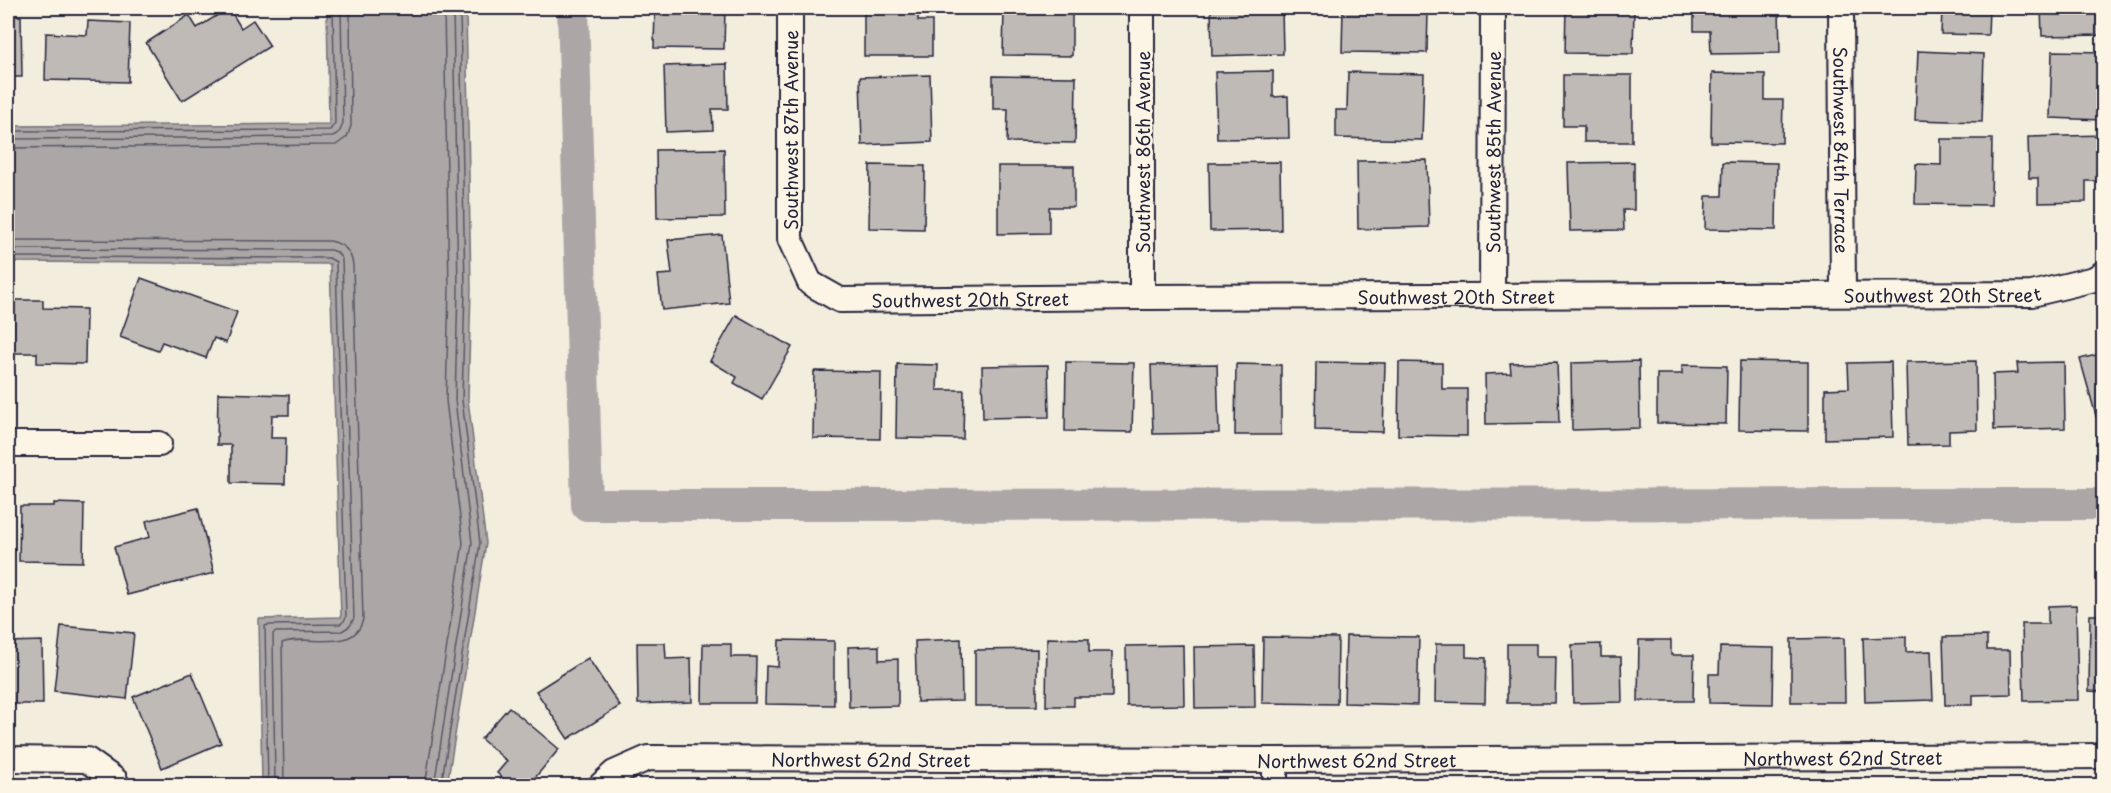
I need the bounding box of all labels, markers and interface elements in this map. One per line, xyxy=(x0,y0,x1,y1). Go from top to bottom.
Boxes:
street label: Southwest 87th Avenue xyxy=(777,30,804,230)
street label: Southwest 84th Terrace xyxy=(1828,46,1856,254)
street label: Southwest 86th Avenue xyxy=(1129,51,1156,253)
street label: Southwest 85th Avenue xyxy=(1479,51,1506,253)
street label: Southwest 20th Street xyxy=(1843,279,2044,308)
street label: Southwest 20th Street xyxy=(1357,282,1555,310)
street label: Southwest 20th Street xyxy=(871,284,1069,313)
street label: Northwest 62nd Street xyxy=(1743,743,1942,771)
street label: Northwest 62nd Street xyxy=(771,745,970,773)
street label: Northwest 62nd Street xyxy=(1257,746,1456,774)

